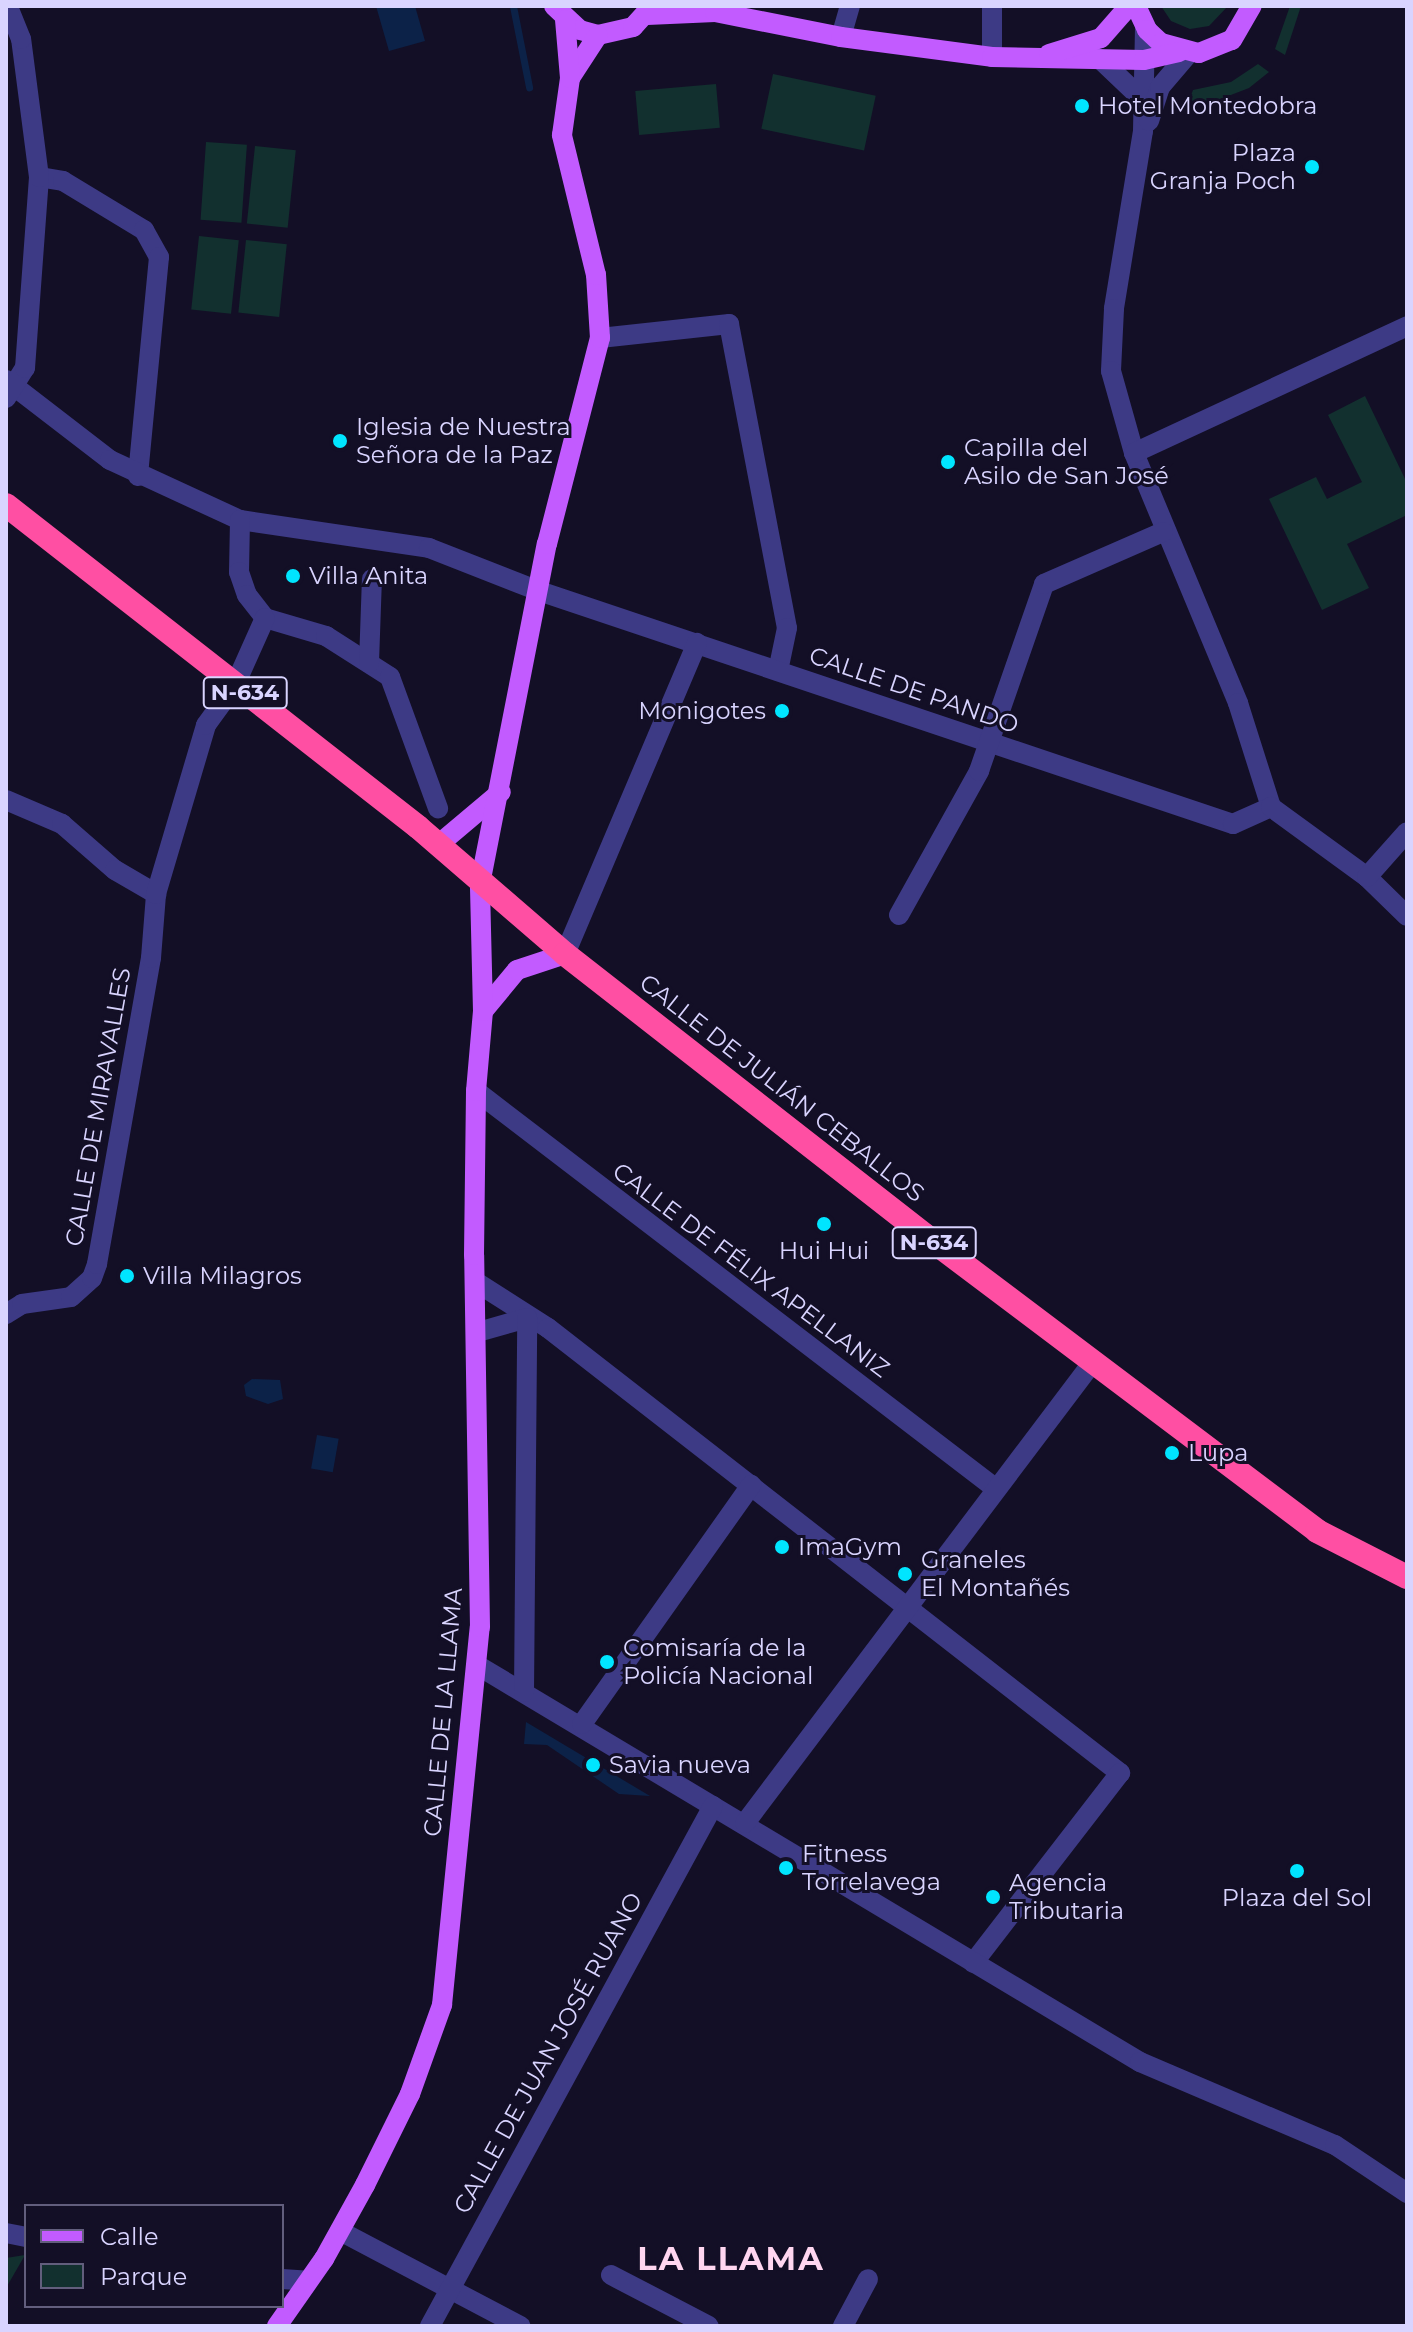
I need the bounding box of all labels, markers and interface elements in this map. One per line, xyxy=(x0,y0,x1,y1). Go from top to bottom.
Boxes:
place label: Hotel Montedobra xyxy=(1098,92,1317,120)
marker: Hotel Montedobra xyxy=(1073,97,1091,115)
place label: Plaza Granja Poch xyxy=(1150,139,1296,195)
marker: Plaza Granja Poch xyxy=(1303,158,1321,176)
place label: Iglesia de Nuestra Señora de la Paz xyxy=(356,413,571,469)
marker: Iglesia de Nuestra Señora de la Paz xyxy=(331,432,349,450)
place label: Capilla del Asilo de San José xyxy=(964,434,1169,490)
marker: Capilla del Asilo de San José xyxy=(939,453,957,471)
place label: Villa Anita xyxy=(309,562,428,590)
marker: Villa Anita xyxy=(284,567,302,585)
street label: CALLE DE PANDO xyxy=(806,641,1022,739)
road number: N-634 xyxy=(201,675,289,711)
place label: Monigotes xyxy=(638,697,766,725)
marker: Monigotes xyxy=(773,702,791,720)
street label: CALLE DE MIRAVALLES xyxy=(59,965,137,1249)
street label: CALLE DE JULIÁN CEBALLOS xyxy=(634,968,930,1208)
street label: CALLE DE FÉLIX APELLANIZ xyxy=(607,1157,895,1383)
marker: Hui Hui xyxy=(815,1215,833,1233)
road number: N-634 xyxy=(890,1225,978,1261)
place label: Hui Hui xyxy=(779,1237,869,1265)
place label: Villa Milagros xyxy=(143,1262,302,1290)
marker: Villa Milagros xyxy=(118,1267,136,1285)
place label: Lupa xyxy=(1188,1439,1248,1467)
marker: Lupa xyxy=(1163,1444,1181,1462)
place label: ImaGym xyxy=(798,1533,902,1561)
marker: ImaGym xyxy=(773,1538,791,1556)
place label: Graneles El Montañés xyxy=(921,1546,1070,1602)
marker: Graneles El Montañés xyxy=(896,1565,914,1583)
street label: CALLE DE LA LLAMA xyxy=(418,1586,468,1838)
place label: Comisaría de la Policía Nacional xyxy=(623,1634,813,1690)
marker: Comisaría de la Policía Nacional xyxy=(598,1653,616,1671)
place label: Savia nueva xyxy=(609,1751,751,1779)
marker: Savia nueva xyxy=(584,1756,602,1774)
place label: Fitness Torrelavega xyxy=(802,1840,941,1896)
marker: Fitness Torrelavega xyxy=(777,1859,795,1877)
marker: Plaza del Sol xyxy=(1288,1862,1306,1880)
place label: Agencia Tributaria xyxy=(1009,1869,1124,1925)
place label: Plaza del Sol xyxy=(1222,1884,1372,1912)
street label: CALLE DE JUAN JOSÉ RUANO xyxy=(448,1888,648,2218)
marker: Agencia Tributaria xyxy=(984,1888,1002,1906)
legend xyxy=(24,2204,284,2308)
text: Calle xyxy=(100,2222,158,2251)
district label: LA LLAMA xyxy=(637,2240,825,2278)
text: Parque xyxy=(100,2262,187,2291)

